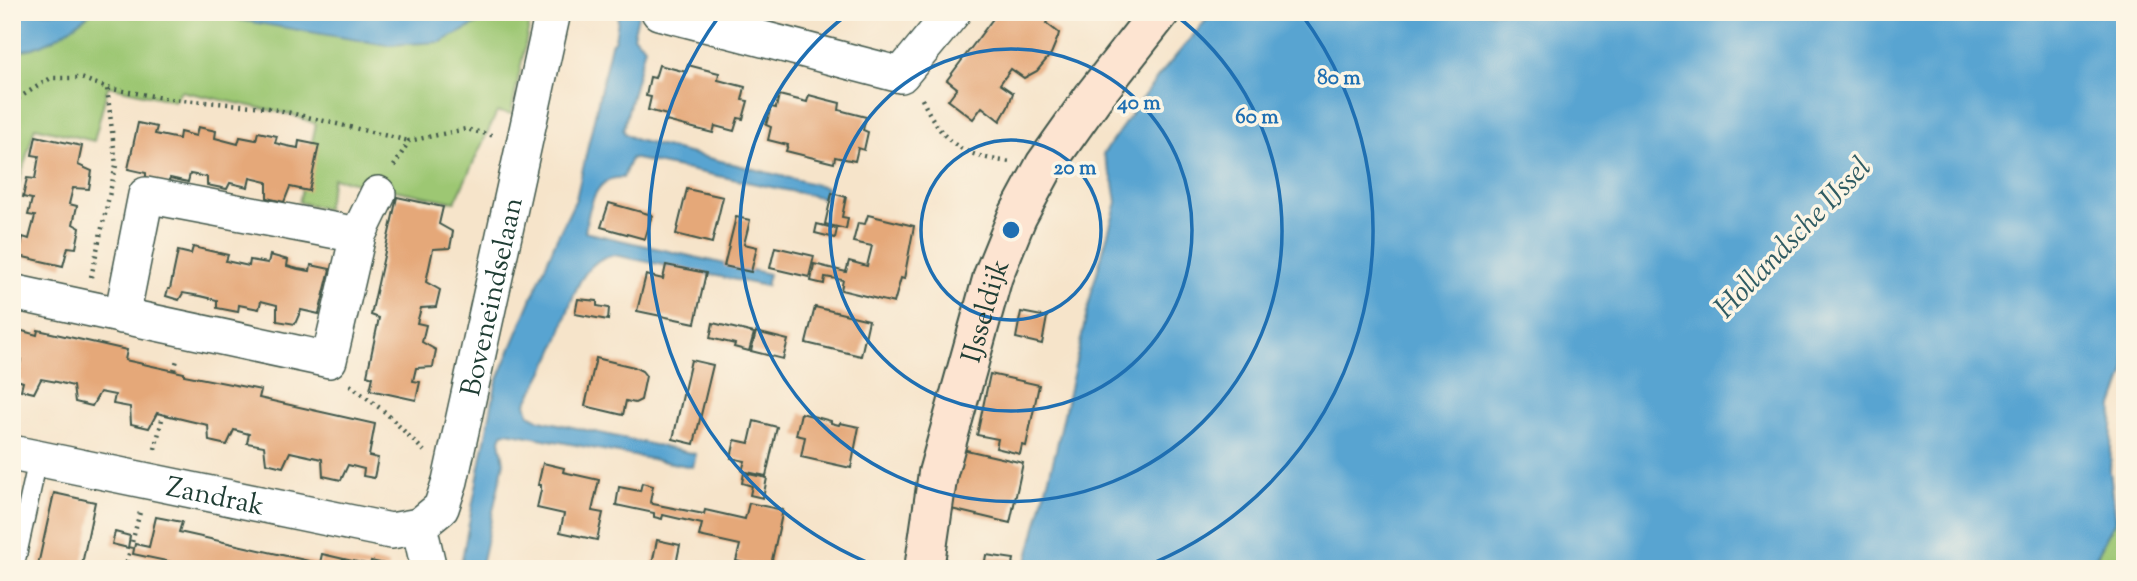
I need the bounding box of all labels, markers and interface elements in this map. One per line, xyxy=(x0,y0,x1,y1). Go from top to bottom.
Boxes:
text: 80 m xyxy=(1317,64,1361,94)
text: 40 m xyxy=(1116,89,1161,119)
text: 60 m xyxy=(1235,103,1279,133)
water label: Hollandsche IJssel xyxy=(1705,148,1882,329)
text: 20 m xyxy=(1054,154,1097,184)
street label: Boveneindselaan xyxy=(452,194,535,400)
centre of rings xyxy=(999,218,1023,242)
street label: IJsseldijk xyxy=(953,253,1021,368)
street label: Zandrak xyxy=(163,468,268,527)

